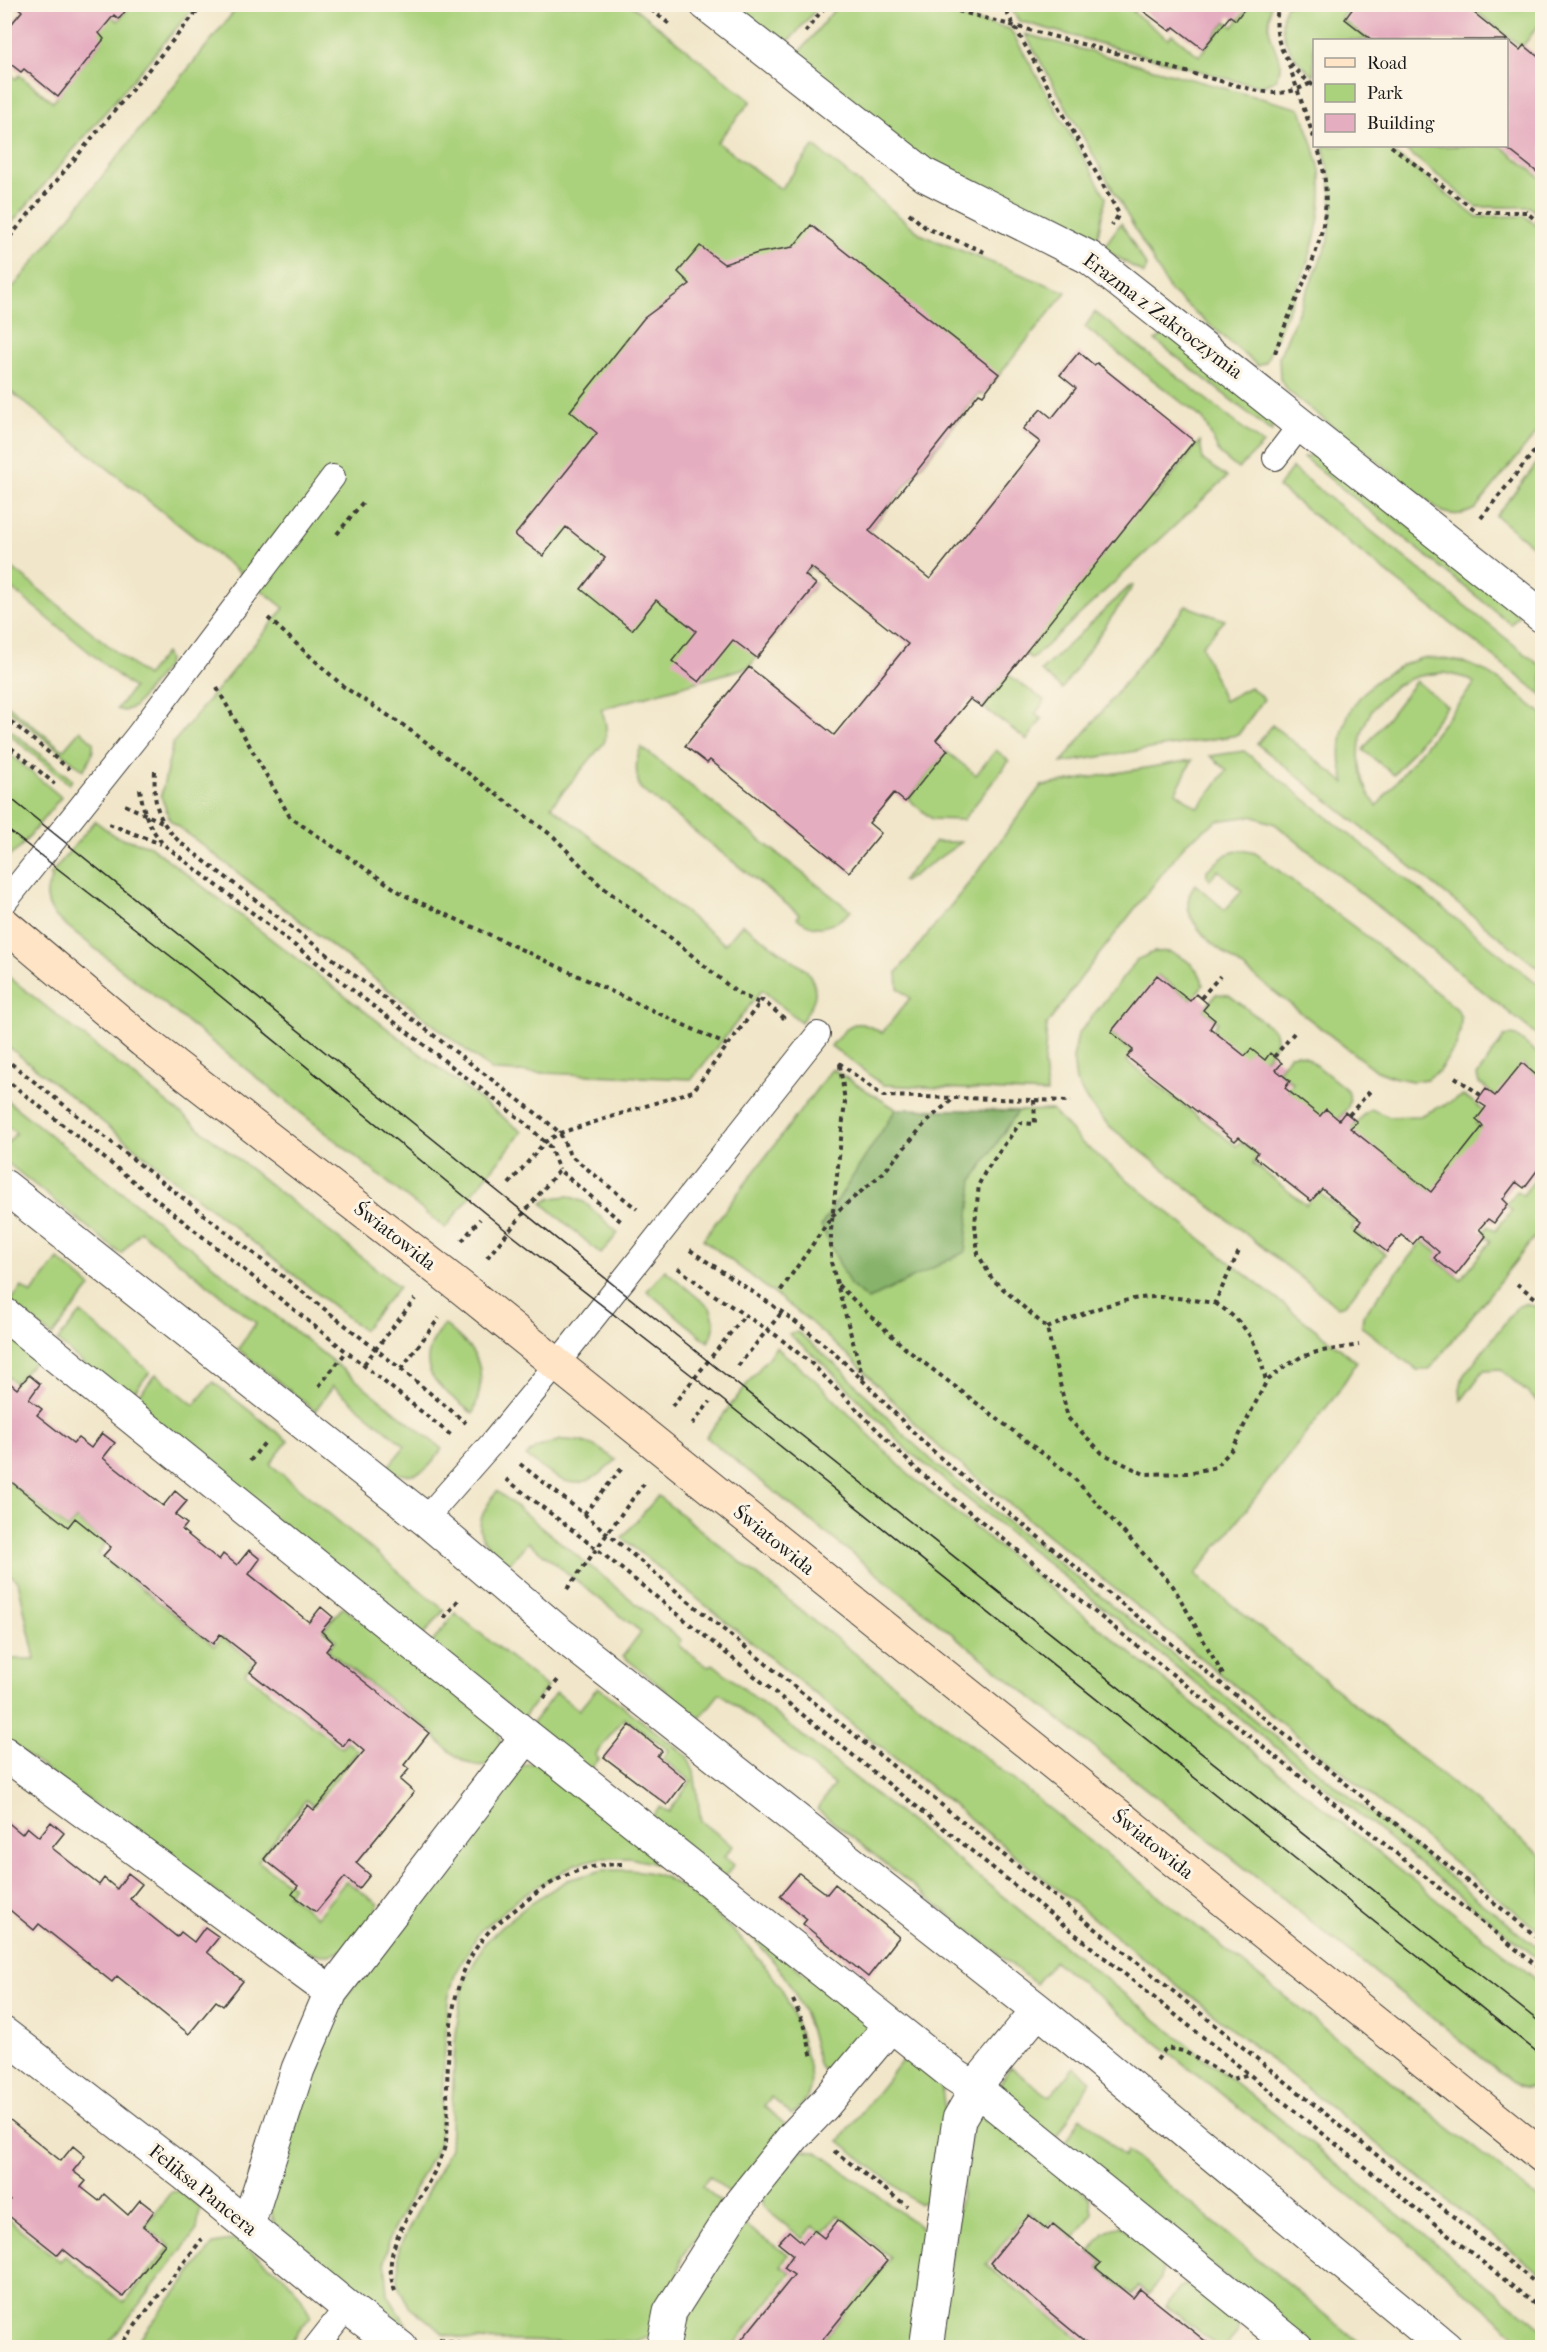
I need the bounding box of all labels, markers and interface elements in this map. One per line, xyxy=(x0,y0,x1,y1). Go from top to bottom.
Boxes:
legend xyxy=(1313,39,1508,147)
text: Road xyxy=(1367,53,1407,74)
text: Park xyxy=(1367,83,1404,104)
text: Building xyxy=(1367,113,1435,134)
street label: Erazma z Zakroczymia xyxy=(1079,248,1248,384)
street label: Światowida xyxy=(349,1196,442,1276)
street label: Światowida xyxy=(729,1500,820,1580)
street label: Światowida xyxy=(1108,1804,1199,1884)
street label: Feliksa Pancera xyxy=(144,2139,262,2241)

